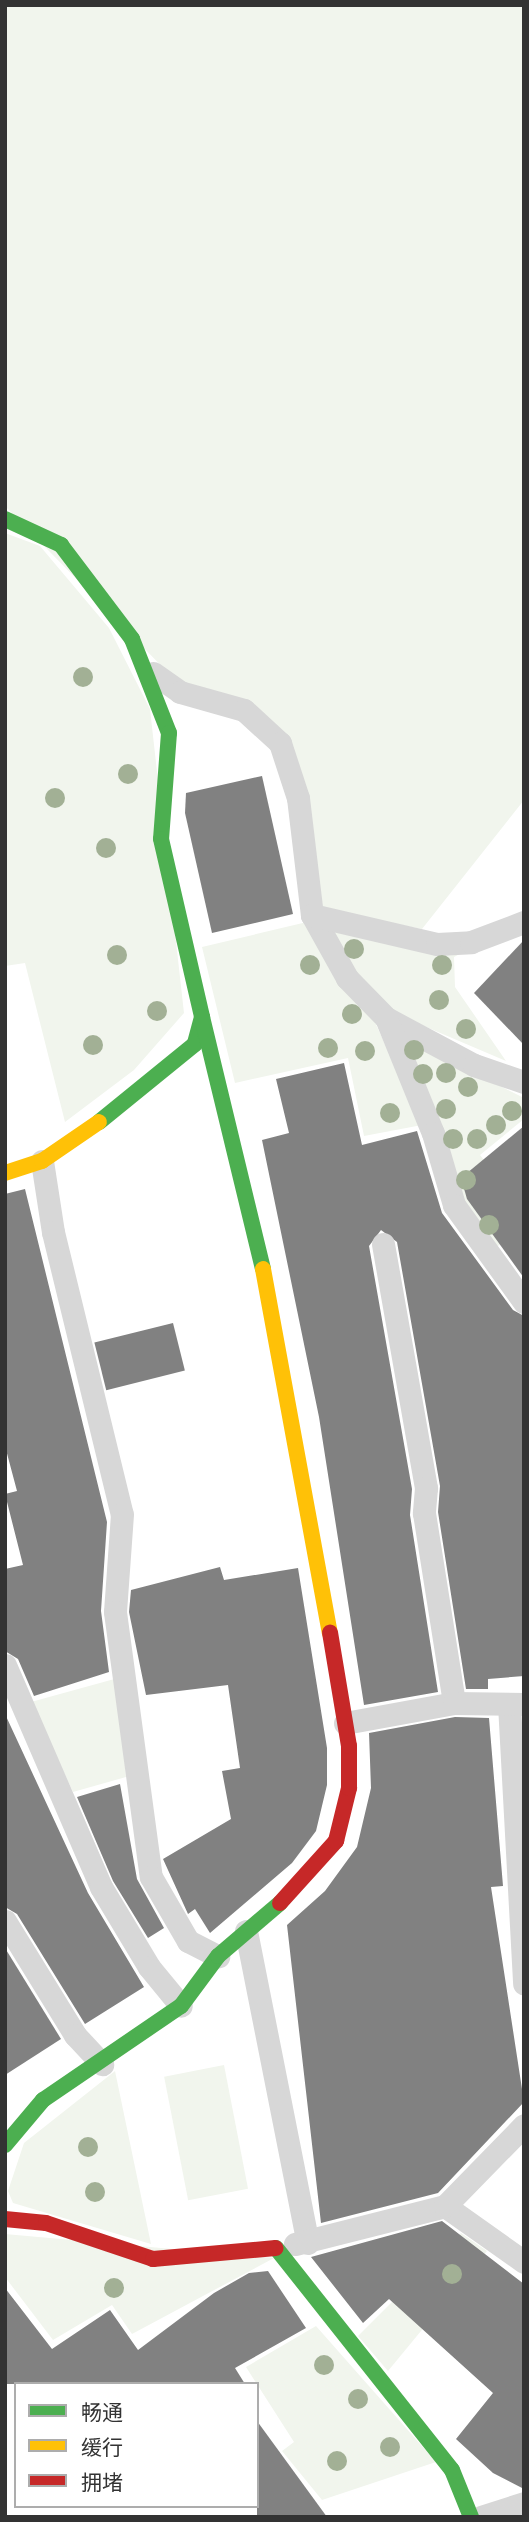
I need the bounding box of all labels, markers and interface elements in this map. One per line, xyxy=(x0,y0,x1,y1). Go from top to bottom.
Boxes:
legend xyxy=(14,2382,259,2508)
text: 畅通 xyxy=(81,2400,123,2425)
text: 缓行 xyxy=(81,2435,123,2460)
text: 拥堵 xyxy=(81,2470,123,2495)

